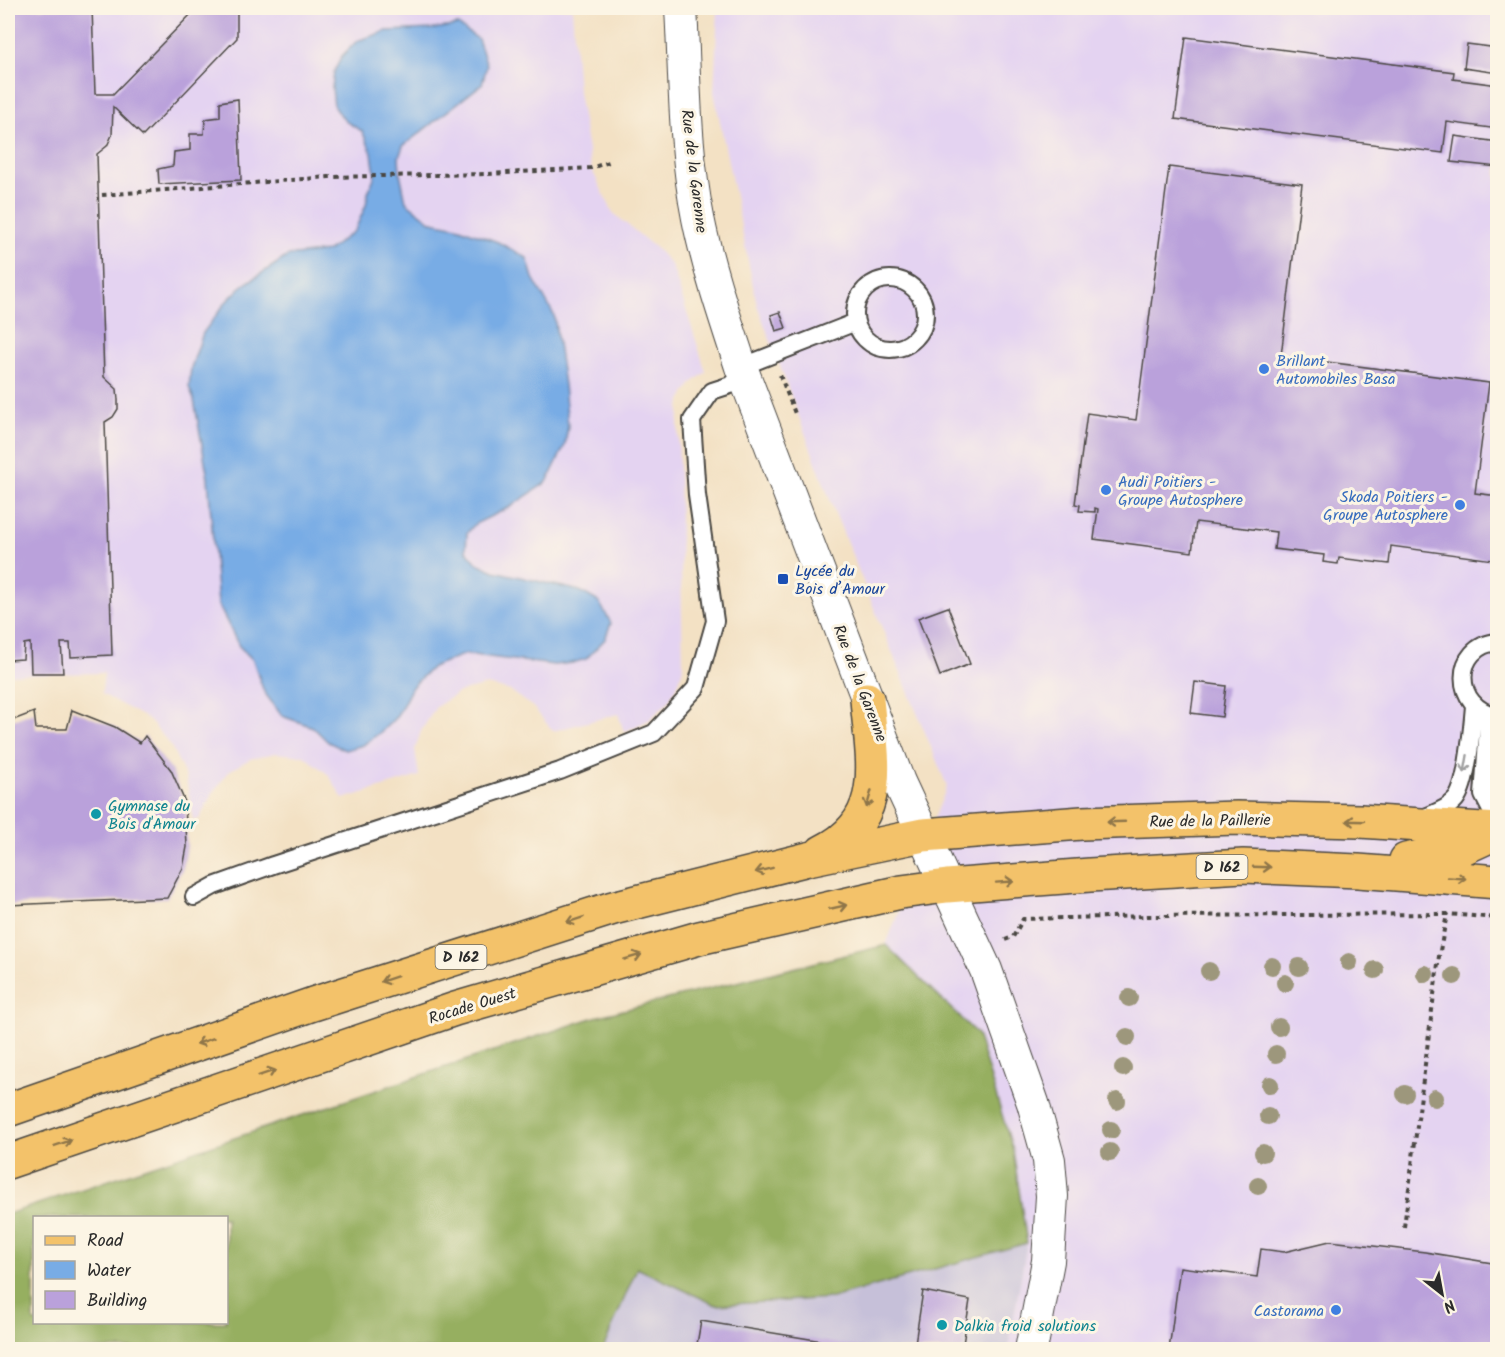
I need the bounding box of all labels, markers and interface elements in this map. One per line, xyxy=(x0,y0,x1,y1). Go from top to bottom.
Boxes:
street label: Rue de la Garenne xyxy=(674,108,713,234)
place label: Brillant Automobiles Basa xyxy=(1276,349,1395,392)
marker: Brillant Automobiles Basa xyxy=(1257,362,1271,376)
place label: Audi Poitiers - Groupe Autosphere xyxy=(1118,470,1243,513)
marker: Audi Poitiers - Groupe Autosphere xyxy=(1099,483,1113,497)
place label: Skoda Poitiers - Groupe Autosphere xyxy=(1323,485,1448,528)
marker: Skoda Poitiers - Groupe Autosphere xyxy=(1453,498,1467,512)
place label: Lycée du Bois d’Amour xyxy=(795,559,886,602)
marker: Lycée du Bois d’Amour xyxy=(776,572,790,586)
street label: Rue de la Garenne xyxy=(826,621,894,746)
one-way arrow xyxy=(1460,754,1471,773)
one-way arrow xyxy=(863,789,874,808)
place label: Gymnase du Bois d'Amour xyxy=(108,794,197,837)
marker: Gymnase du Bois d'Amour xyxy=(89,807,103,821)
street label: Rue de la Paillerie xyxy=(1149,808,1271,835)
one-way arrow xyxy=(1346,815,1366,826)
one-way arrow xyxy=(1106,816,1126,828)
road number: D 162 xyxy=(1196,855,1248,879)
one-way arrow xyxy=(1252,861,1272,873)
one-way arrow xyxy=(755,865,774,877)
one-way arrow xyxy=(1447,873,1467,884)
one-way arrow xyxy=(995,876,1014,887)
one-way arrow xyxy=(828,900,847,912)
one-way arrow xyxy=(566,915,585,926)
road number: D 162 xyxy=(436,945,486,969)
one-way arrow xyxy=(623,951,642,962)
one-way arrow xyxy=(380,975,399,986)
street label: Rocade Ouest xyxy=(425,981,520,1032)
one-way arrow xyxy=(196,1037,215,1048)
one-way arrow xyxy=(257,1066,276,1077)
one-way arrow xyxy=(53,1136,72,1147)
legend xyxy=(33,1216,228,1324)
text: Road xyxy=(87,1227,124,1256)
text: Water xyxy=(87,1257,132,1286)
north arrow xyxy=(1412,1264,1472,1324)
text: Building xyxy=(87,1287,147,1316)
text: N xyxy=(1438,1292,1460,1319)
place label: Castorama xyxy=(1254,1299,1324,1324)
marker: Castorama xyxy=(1329,1303,1343,1317)
place label: Dalkia froid solutions xyxy=(954,1314,1096,1339)
marker: Dalkia froid solutions xyxy=(935,1318,949,1332)

